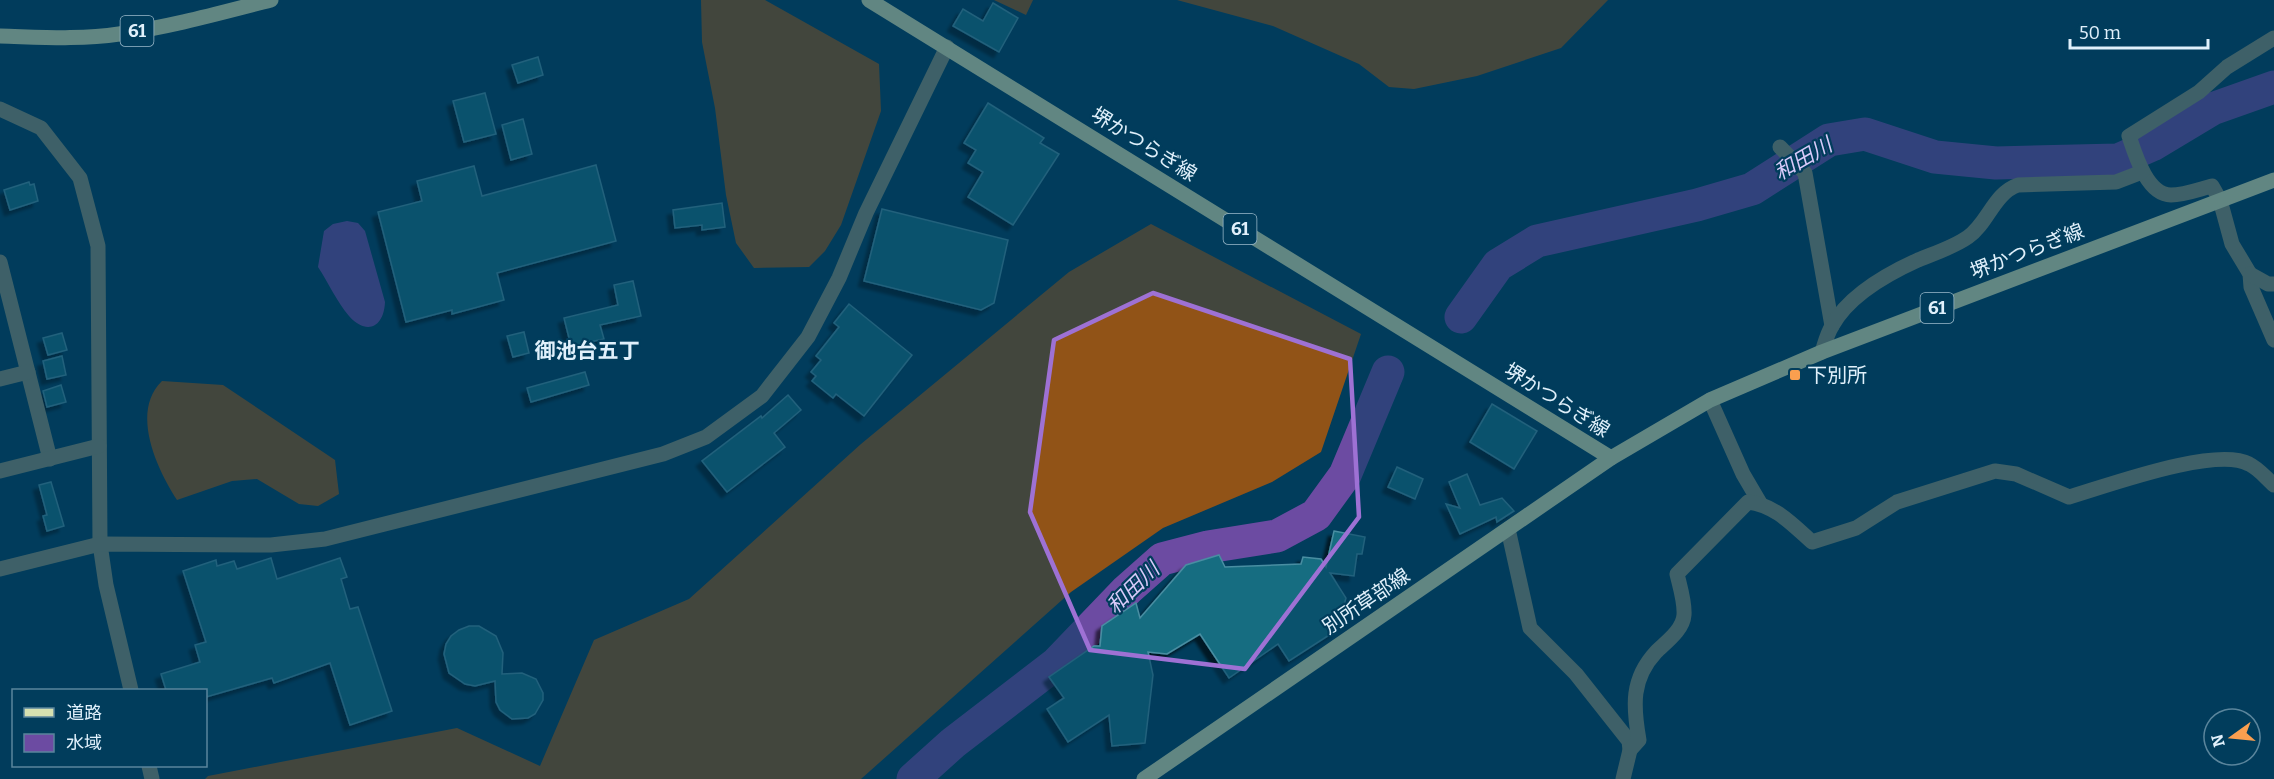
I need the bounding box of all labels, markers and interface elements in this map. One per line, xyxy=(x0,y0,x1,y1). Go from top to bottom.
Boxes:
scale bar xyxy=(2070,12,2208,50)
road number: 61 xyxy=(120,16,154,46)
text: 50 m xyxy=(2079,22,2121,44)
street label: 堺かつらぎ線 xyxy=(1087,102,1201,186)
water label: 和田川 xyxy=(1769,131,1839,186)
road number: 61 xyxy=(1224,214,1256,244)
street label: 堺かつらぎ線 xyxy=(1967,218,2087,284)
road number: 61 xyxy=(1920,293,1954,323)
district label: 御池台五丁 xyxy=(535,338,640,364)
street label: 堺かつらぎ線 xyxy=(1500,358,1614,442)
place label: 下別所 xyxy=(1807,363,1867,387)
marker: 下別所 xyxy=(1788,368,1802,382)
water label: 和田川 xyxy=(1101,555,1166,619)
street label: 別所草部線 xyxy=(1318,563,1414,639)
legend xyxy=(12,689,207,767)
text: 道路 xyxy=(66,702,102,724)
north arrow xyxy=(2202,707,2262,767)
text: 水域 xyxy=(66,732,102,754)
text: N xyxy=(2207,732,2229,749)

